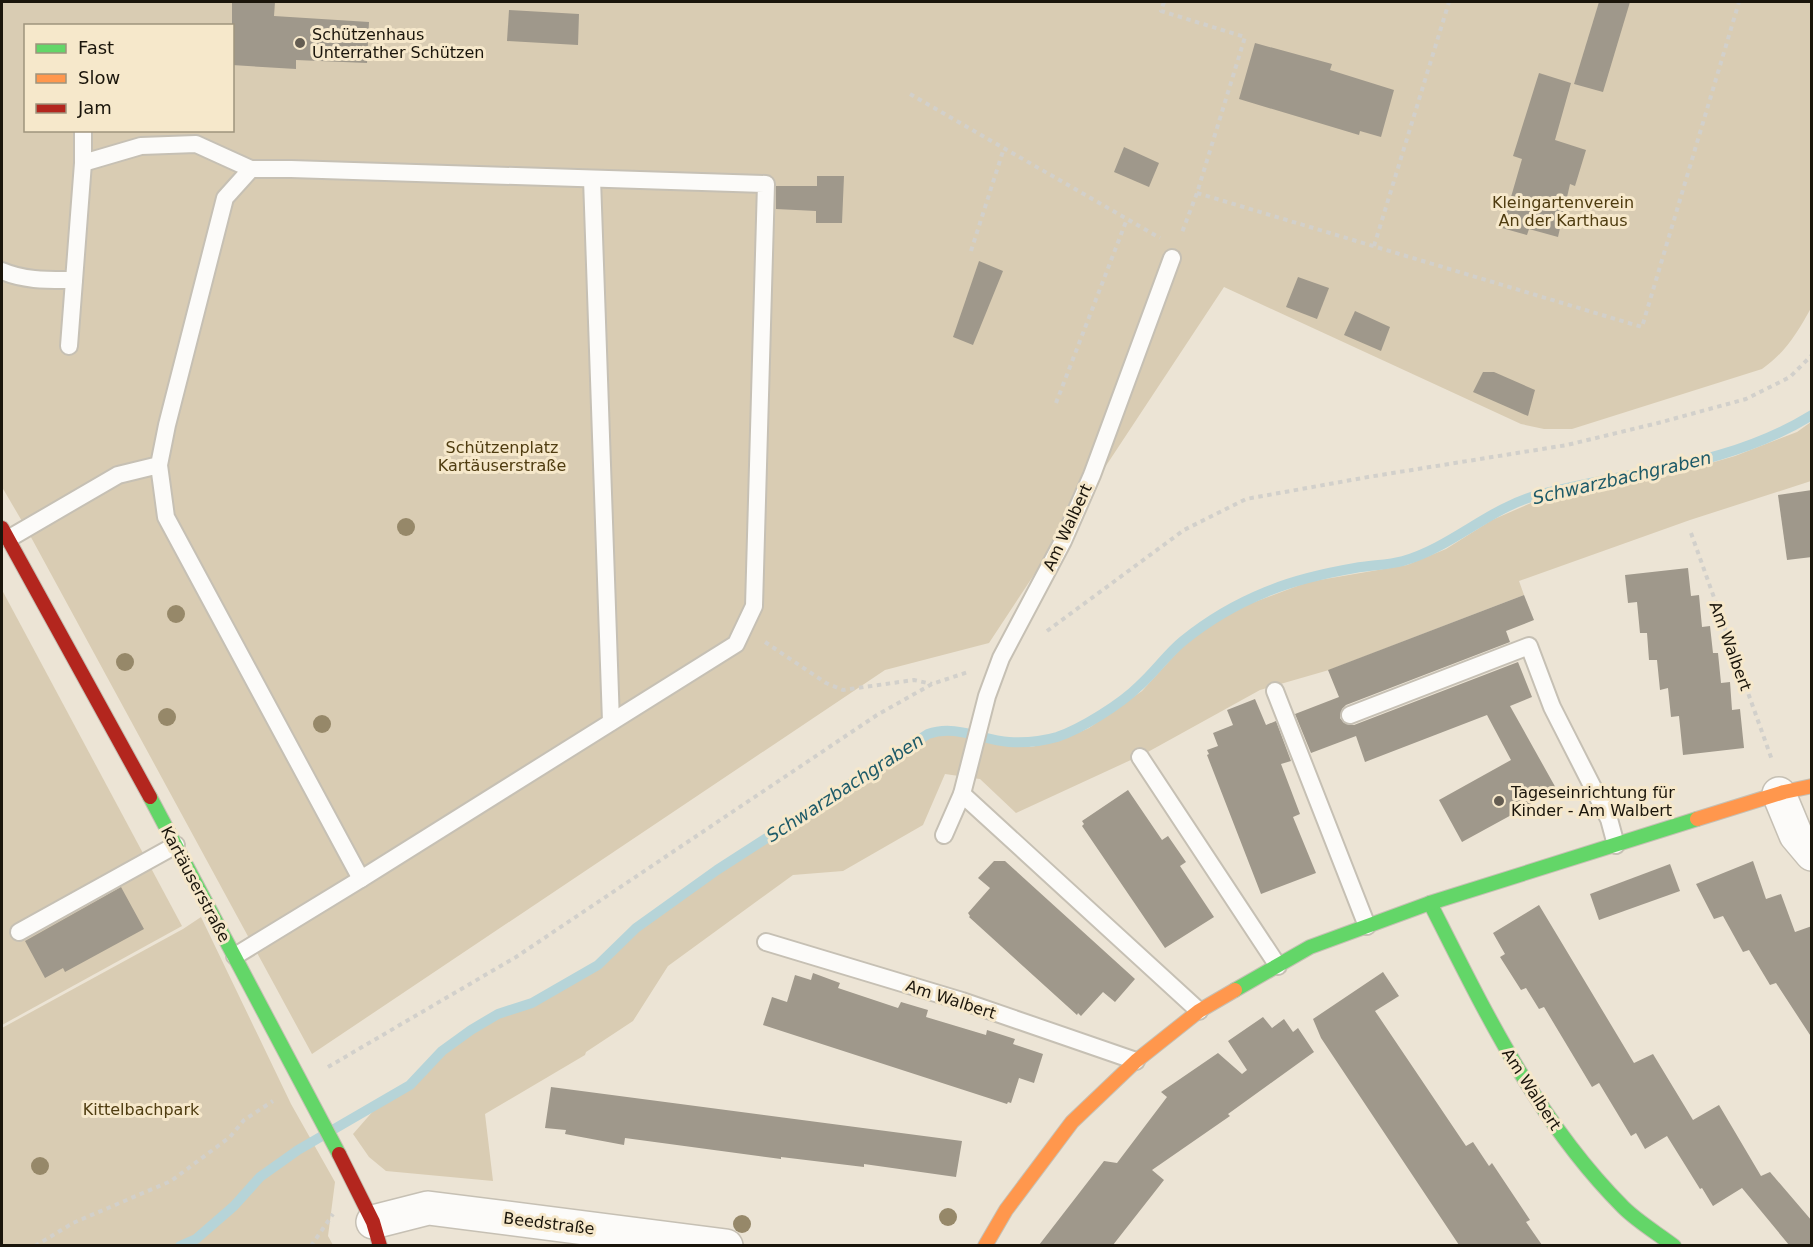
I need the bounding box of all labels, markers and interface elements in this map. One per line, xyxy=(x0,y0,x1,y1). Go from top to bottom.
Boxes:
legend xyxy=(24,24,234,132)
place label: Schützenhaus Unterrather Schützen xyxy=(312,25,484,62)
marker: Schützenhaus Unterrather Schützen xyxy=(293,36,307,50)
text: Fast xyxy=(78,37,114,58)
text: Slow xyxy=(78,67,120,88)
text: Jam xyxy=(77,97,112,118)
park label: Kleingartenverein An der Karthaus xyxy=(1492,193,1634,230)
park label: Schützenplatz Kartäuserstraße xyxy=(438,438,566,475)
water label: Schwarzbachgraben xyxy=(1530,447,1713,508)
street label: Am Walbert xyxy=(1039,481,1096,574)
street label: Am Walbert xyxy=(1706,599,1755,693)
water label: Schwarzbachgraben xyxy=(762,729,927,846)
place label: Tageseinrichtung für Kinder - Am Walbert xyxy=(1510,783,1675,820)
marker: Tageseinrichtung für Kinder - Am Walbert xyxy=(1492,794,1506,808)
street label: Kartäuserstraße xyxy=(157,823,234,945)
street label: Am Walbert xyxy=(903,976,998,1023)
street label: Am Walbert xyxy=(1498,1045,1565,1134)
park label: Kittelbachpark xyxy=(83,1100,200,1119)
street label: Beedstraße xyxy=(502,1208,596,1239)

